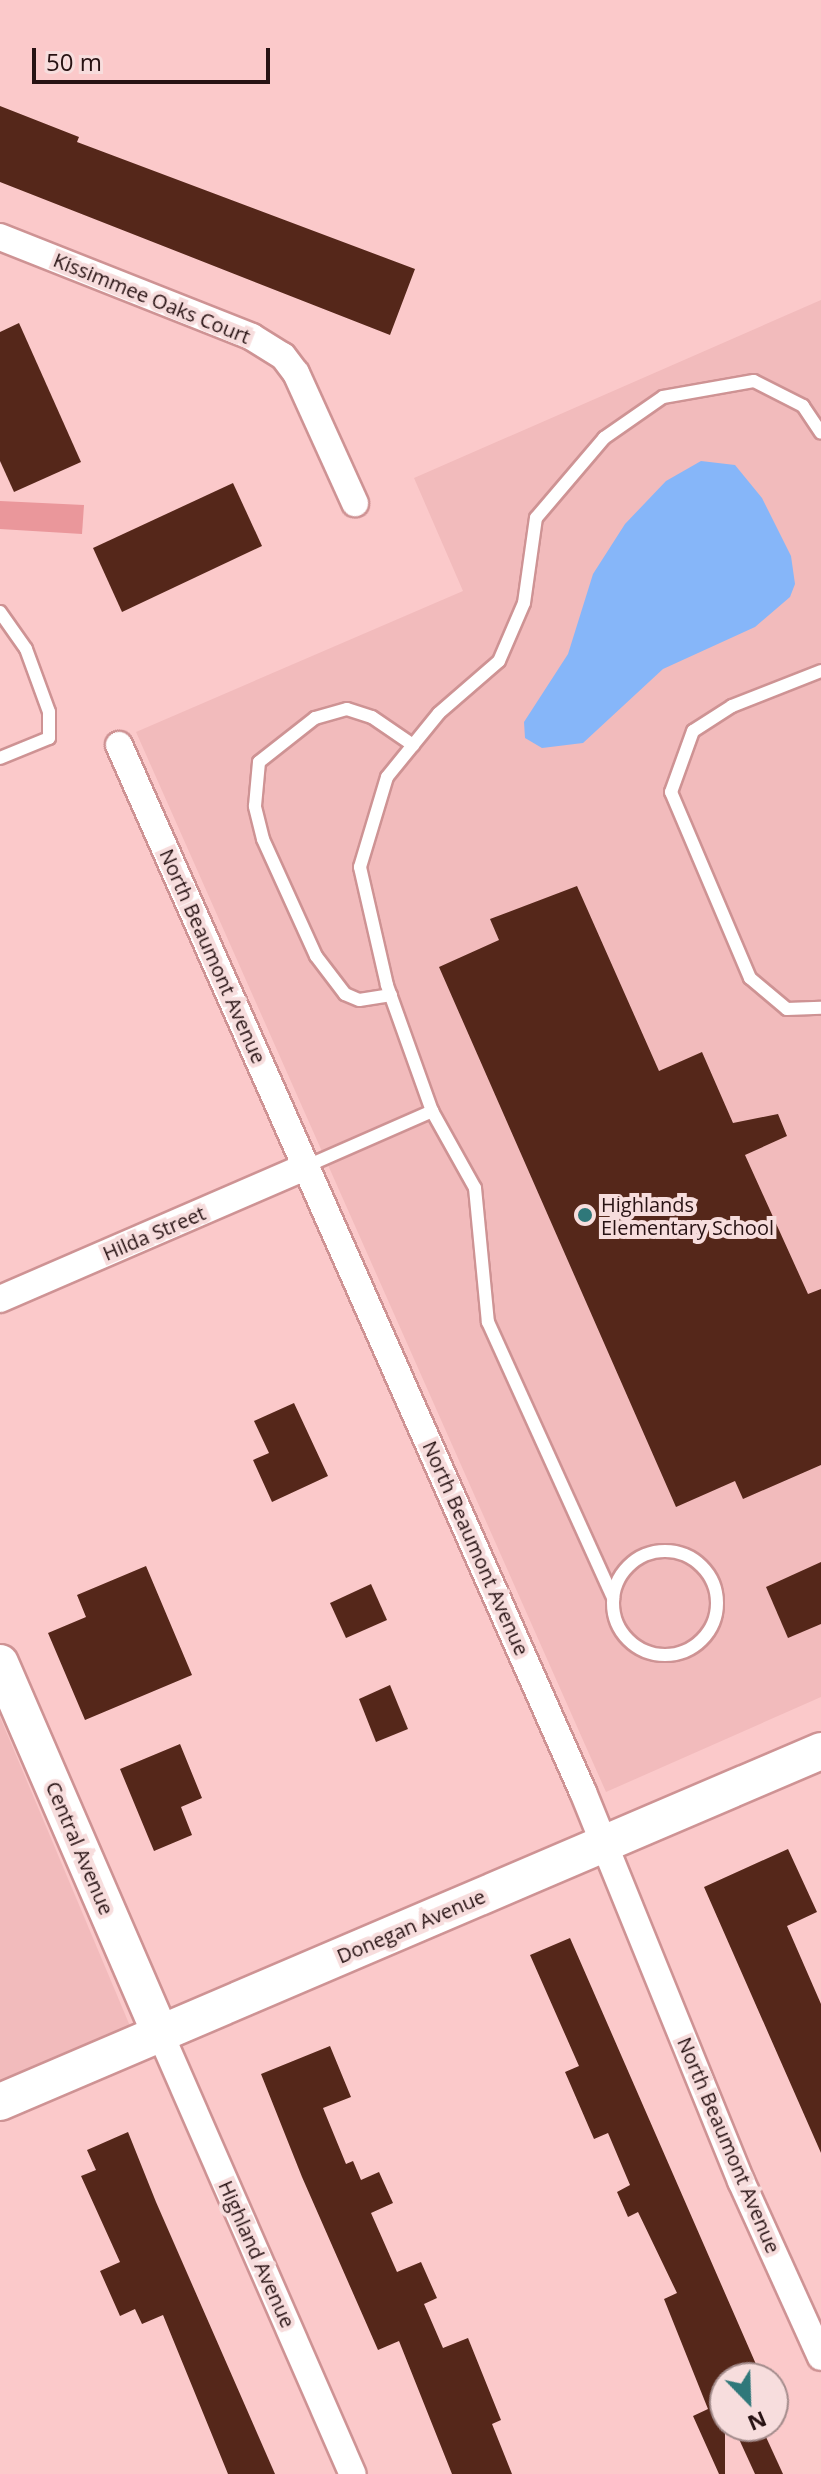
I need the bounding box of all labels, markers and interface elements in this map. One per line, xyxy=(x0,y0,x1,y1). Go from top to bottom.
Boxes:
scale bar xyxy=(36,32,274,82)
text: 50 m xyxy=(46,45,102,78)
street label: Kissimmee Oaks Court xyxy=(50,248,254,348)
street label: North Beaumont Avenue xyxy=(155,845,271,1067)
place label: Highlands Elementary School xyxy=(601,1192,774,1239)
street label: Hilda Street xyxy=(99,1201,209,1265)
marker: Highlands Elementary School xyxy=(576,1206,594,1224)
street label: North Beaumont Avenue xyxy=(418,1437,534,1659)
street label: Central Avenue xyxy=(41,1778,119,1918)
street label: Donegan Avenue xyxy=(333,1884,489,1968)
street label: North Beaumont Avenue xyxy=(673,2033,785,2257)
street label: Highland Avenue xyxy=(214,2177,300,2331)
north arrow xyxy=(709,2362,789,2442)
text: N xyxy=(744,2405,772,2440)

